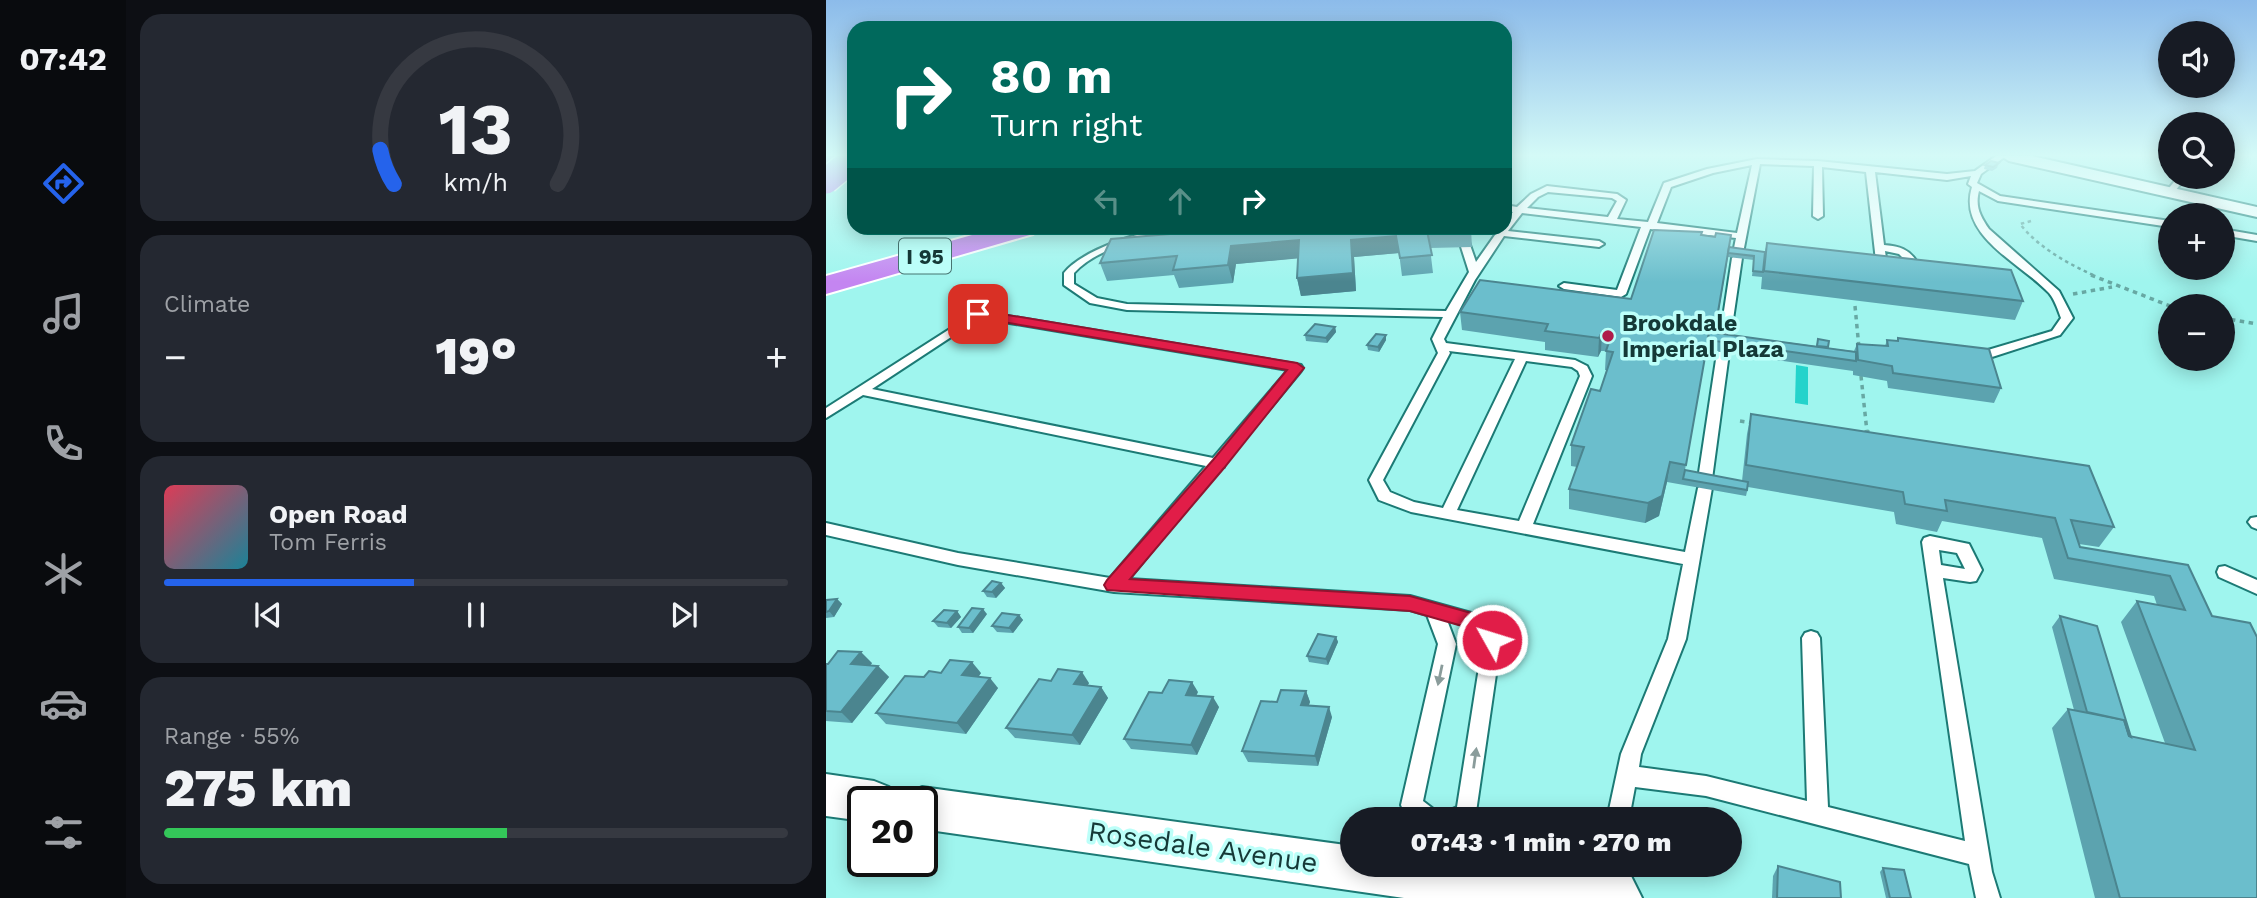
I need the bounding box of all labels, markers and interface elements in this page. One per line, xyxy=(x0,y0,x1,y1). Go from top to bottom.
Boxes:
map controls xyxy=(2158,21,2235,371)
button: sound xyxy=(2158,21,2235,98)
text: 07:42 xyxy=(19,40,107,78)
text: 80 m xyxy=(990,47,1112,105)
icon: right xyxy=(875,49,966,140)
text: 13 xyxy=(439,86,513,172)
text: Turn right xyxy=(990,106,1142,144)
button: search xyxy=(2158,112,2235,189)
icon: directions xyxy=(39,159,88,208)
text: km/h xyxy=(444,167,508,196)
icon: left xyxy=(1088,182,1126,220)
icon: ahead xyxy=(1161,182,1199,220)
icon: right xyxy=(1234,182,1272,220)
button: + xyxy=(2158,203,2235,280)
road number: I 95 xyxy=(899,238,951,274)
pin xyxy=(948,284,1008,344)
icon: music xyxy=(39,289,88,338)
text: Climate xyxy=(164,291,250,318)
button: − xyxy=(2158,294,2235,371)
icon: arrive xyxy=(959,295,997,333)
place label: Brookdale Imperial Plaza xyxy=(1622,310,1785,363)
text: 19° xyxy=(435,326,517,387)
marker: Brookdale Imperial Plaza xyxy=(1600,328,1616,344)
text: − xyxy=(164,335,187,379)
text: + xyxy=(765,335,788,379)
icon: phone xyxy=(39,419,88,468)
text: Open Road xyxy=(269,499,407,529)
text: Tom Ferris xyxy=(269,529,387,556)
icon: climate xyxy=(39,549,88,598)
icon: previous xyxy=(249,596,287,634)
icon: pause xyxy=(457,596,495,634)
icon: next xyxy=(665,596,703,634)
position arrow xyxy=(1455,603,1529,677)
one-way arrow xyxy=(1435,664,1446,686)
icon: car xyxy=(39,679,88,728)
text: Range · 55% xyxy=(164,723,299,750)
one-way arrow xyxy=(1470,747,1481,769)
text: 275 km xyxy=(164,758,352,819)
speed limit sign: 20 xyxy=(847,786,938,877)
icon: filters xyxy=(39,808,88,857)
street label: Rosedale Avenue xyxy=(1086,815,1320,879)
text: 07:43 · 1 min · 270 m xyxy=(1411,827,1671,857)

